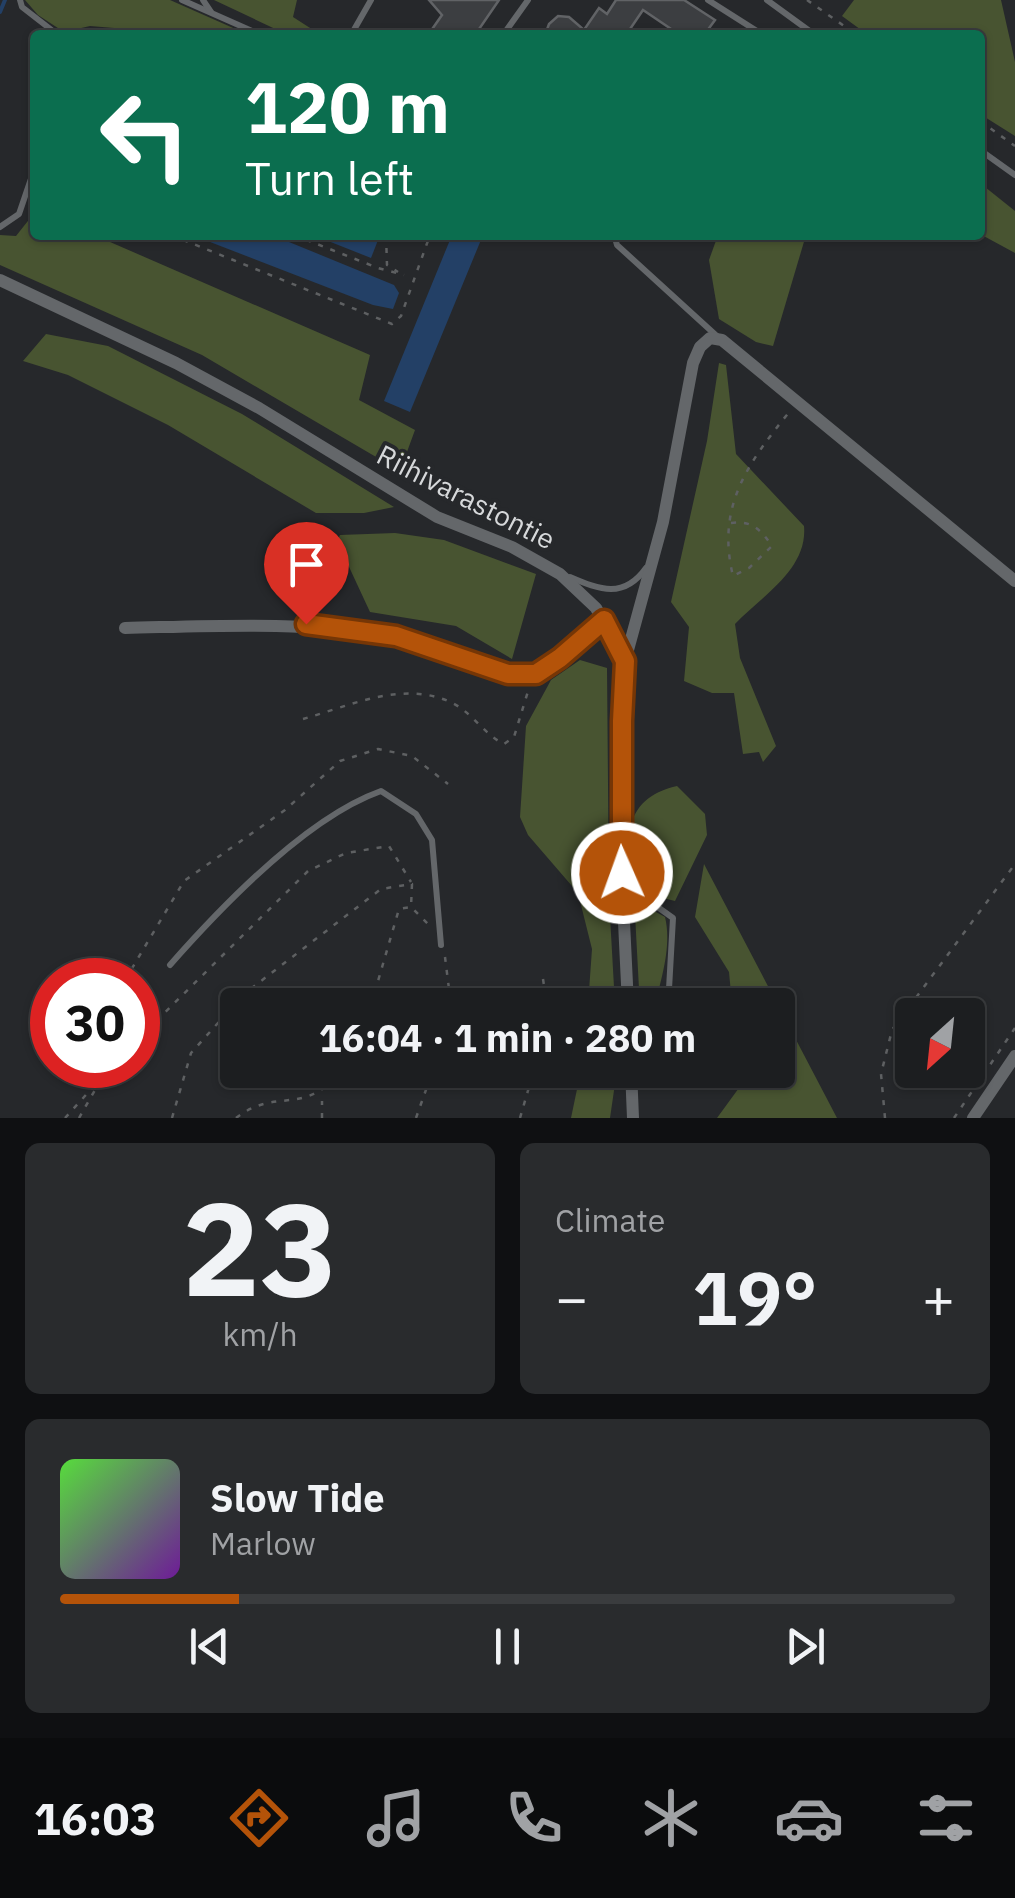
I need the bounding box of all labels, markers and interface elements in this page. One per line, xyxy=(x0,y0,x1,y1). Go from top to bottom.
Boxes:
text: 120 m xyxy=(245,61,450,152)
icon: left xyxy=(80,70,210,200)
text: Turn left xyxy=(245,149,414,207)
street label: Riihivarastontie xyxy=(371,436,562,557)
pin xyxy=(264,522,349,625)
icon: arrive xyxy=(279,537,334,592)
position arrow xyxy=(570,821,674,925)
speed limit sign: 30 xyxy=(30,958,160,1088)
north arrow xyxy=(895,998,985,1088)
map controls xyxy=(895,998,985,1088)
text: 16:04 · 1 min · 280 m xyxy=(319,1013,696,1062)
text: 23 xyxy=(182,1163,338,1332)
text: Climate xyxy=(555,1199,665,1241)
text: 19° xyxy=(692,1248,818,1346)
text: − xyxy=(555,1262,588,1333)
text: + xyxy=(922,1262,955,1333)
text: km/h xyxy=(222,1313,298,1355)
text: Slow Tide xyxy=(210,1473,385,1522)
text: Marlow xyxy=(210,1522,316,1564)
icon: previous xyxy=(182,1619,237,1674)
icon: pause xyxy=(480,1619,535,1674)
icon: next xyxy=(778,1619,833,1674)
icon: directions xyxy=(224,1783,294,1853)
icon: music xyxy=(361,1783,431,1853)
icon: phone xyxy=(499,1783,569,1853)
icon: climate xyxy=(636,1783,706,1853)
icon: car xyxy=(774,1783,844,1853)
icon: filters xyxy=(911,1783,981,1853)
text: 16:03 xyxy=(34,1789,157,1847)

